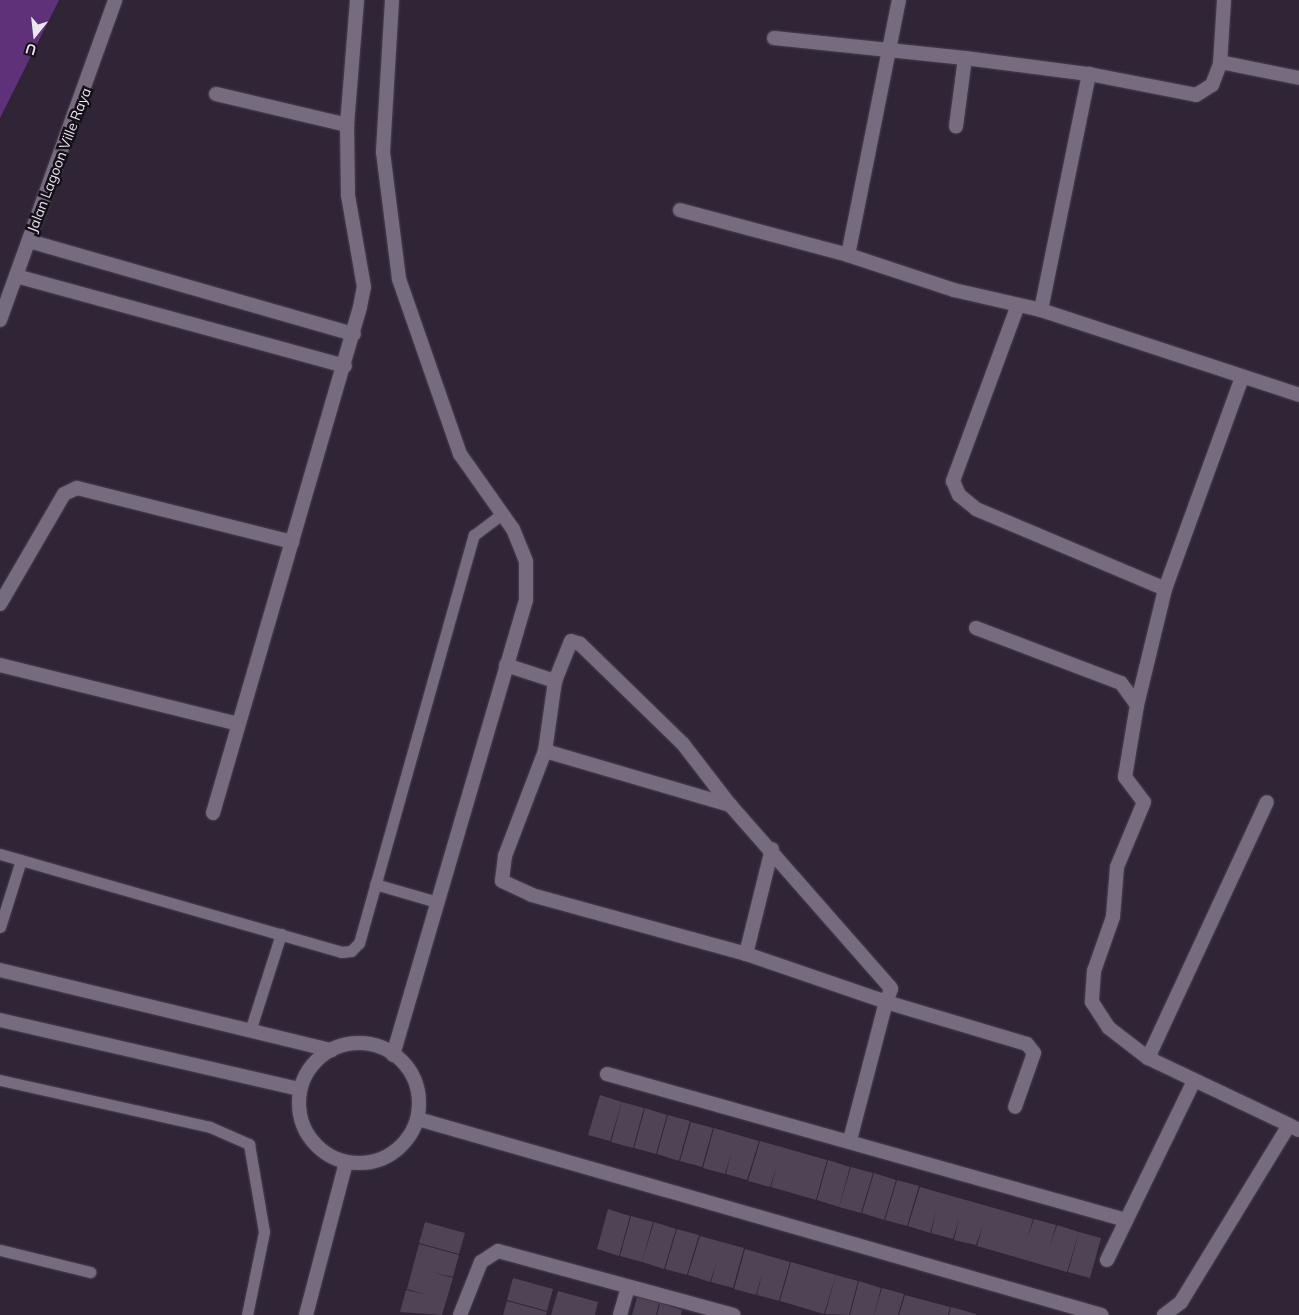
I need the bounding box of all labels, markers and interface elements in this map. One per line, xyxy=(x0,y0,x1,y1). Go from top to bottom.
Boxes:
north arrow xyxy=(10,10,60,60)
text: U xyxy=(23,39,38,60)
street label: Jalan Lagoon Ville Raya xyxy=(24,85,94,235)

